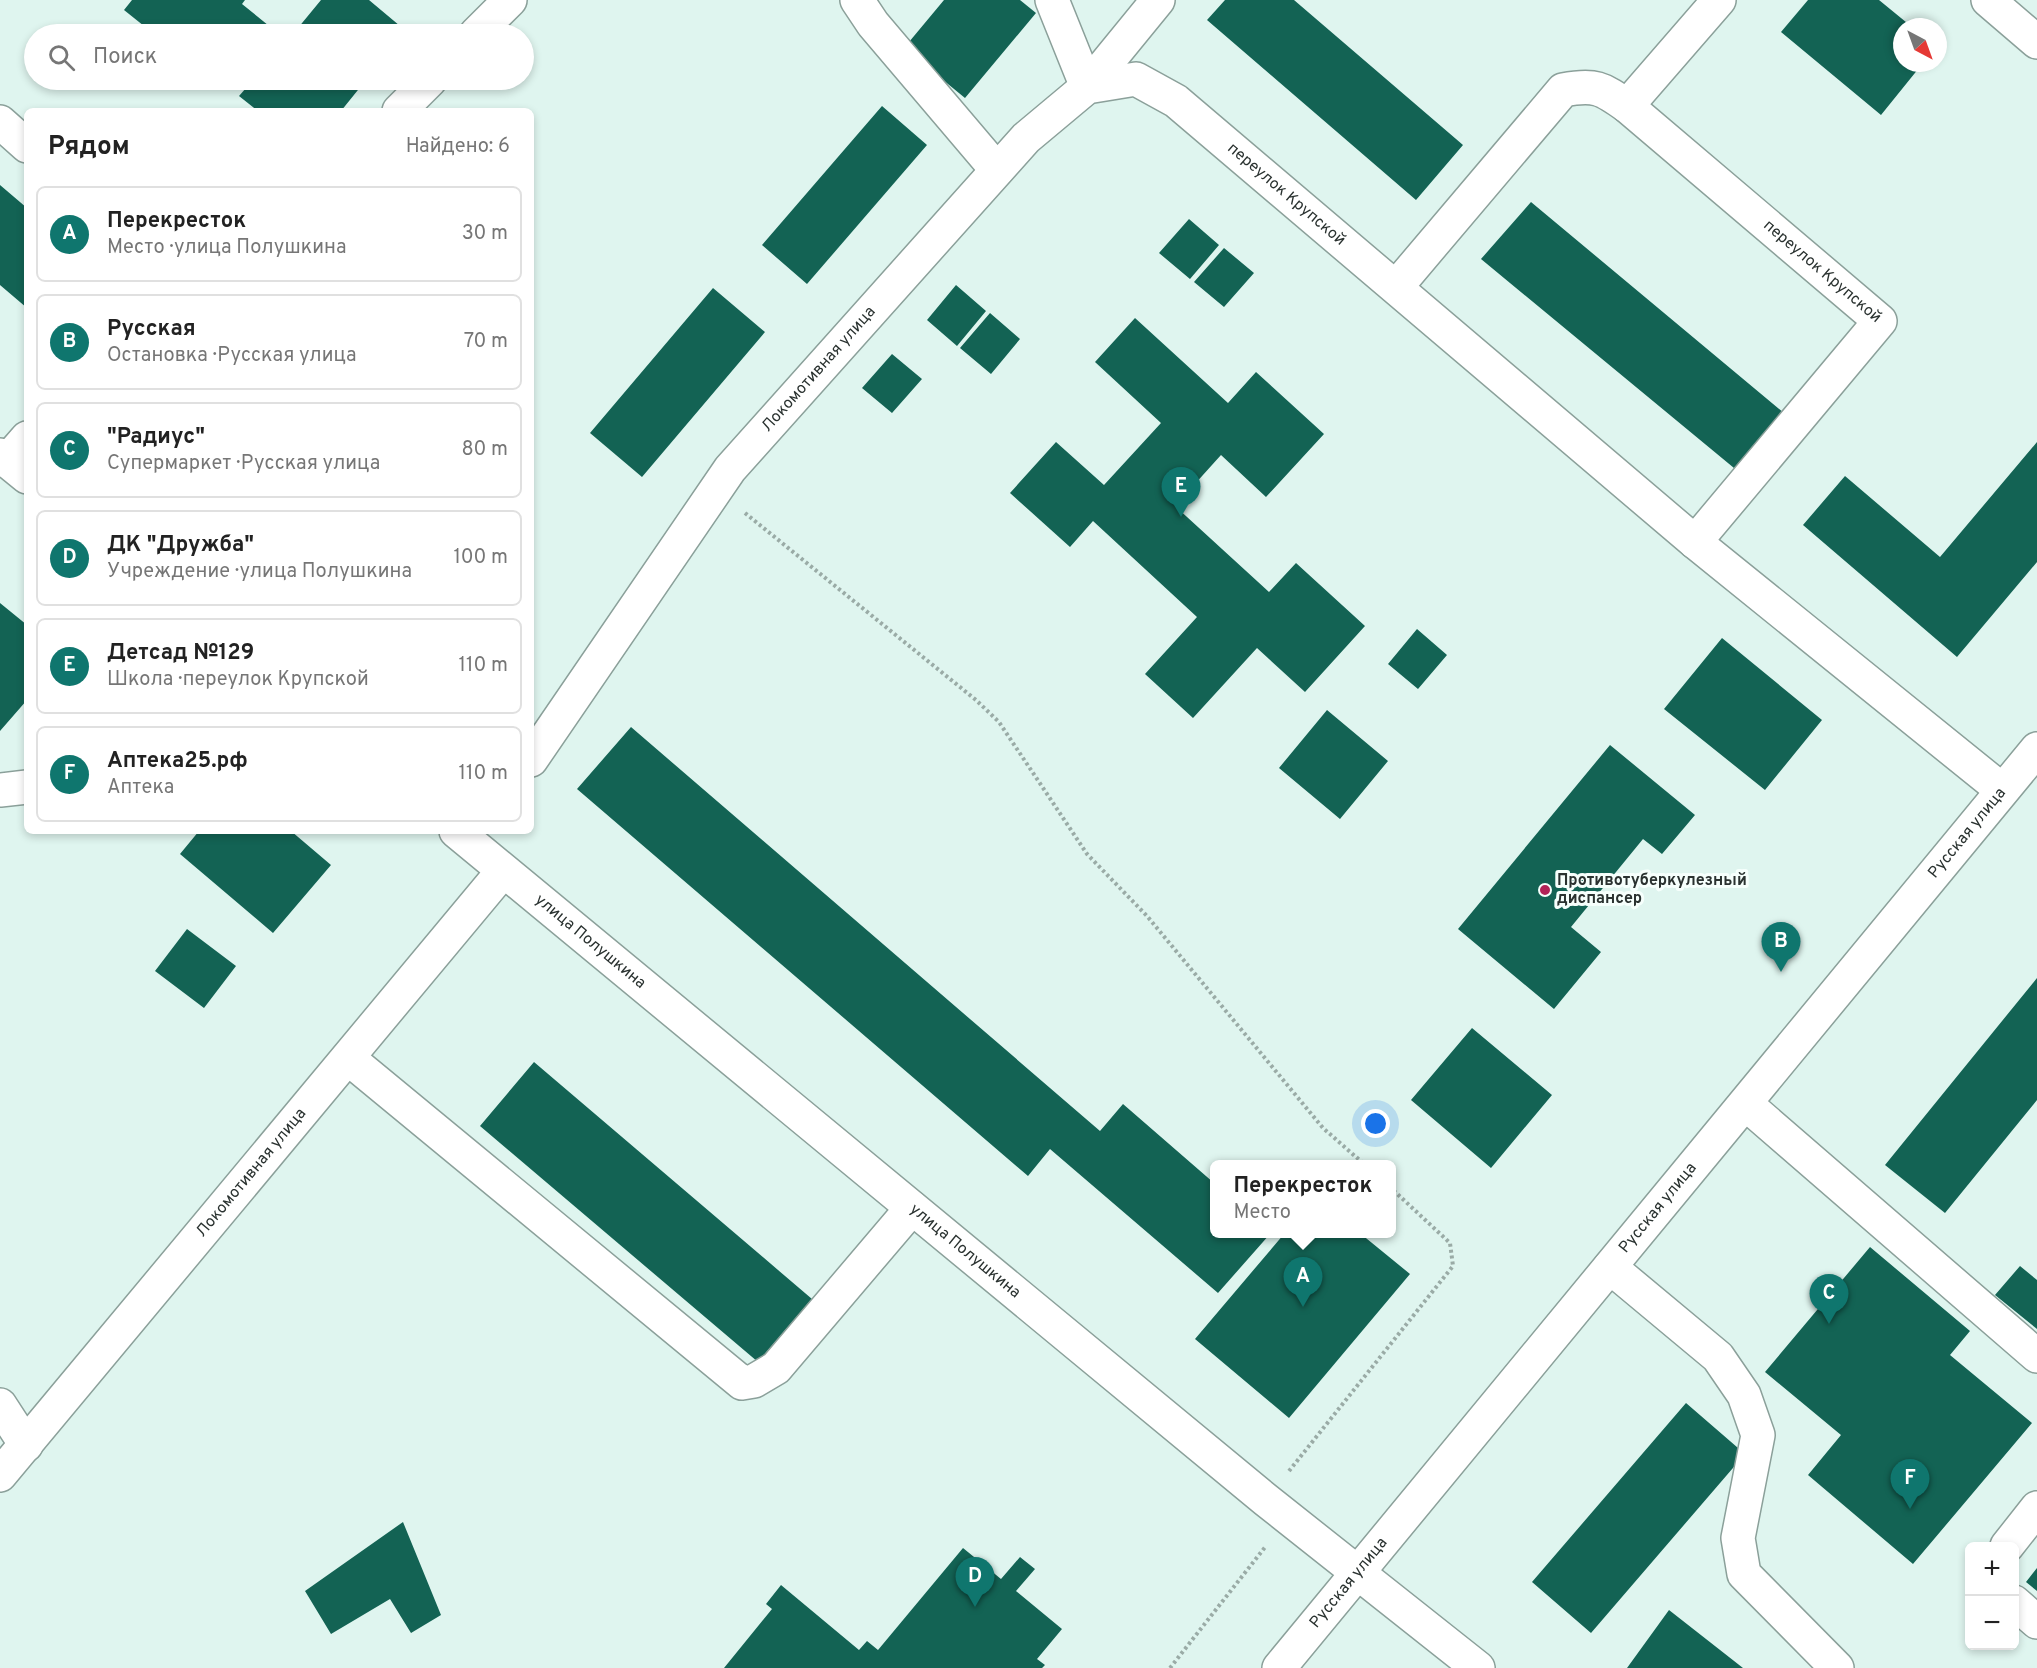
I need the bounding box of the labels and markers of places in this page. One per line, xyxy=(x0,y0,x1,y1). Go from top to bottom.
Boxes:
pin: E xyxy=(1162,468,1200,517)
place label: Противотуберкулезный диспансер xyxy=(1557,871,1747,909)
marker: Противотуберкулезный диспансер xyxy=(1538,883,1552,897)
pin: B xyxy=(1762,922,1800,972)
pin: A xyxy=(1284,1258,1322,1307)
pin: C xyxy=(1810,1274,1848,1324)
pin: F xyxy=(1890,1460,1930,1509)
pin: D xyxy=(956,1558,994,1607)

